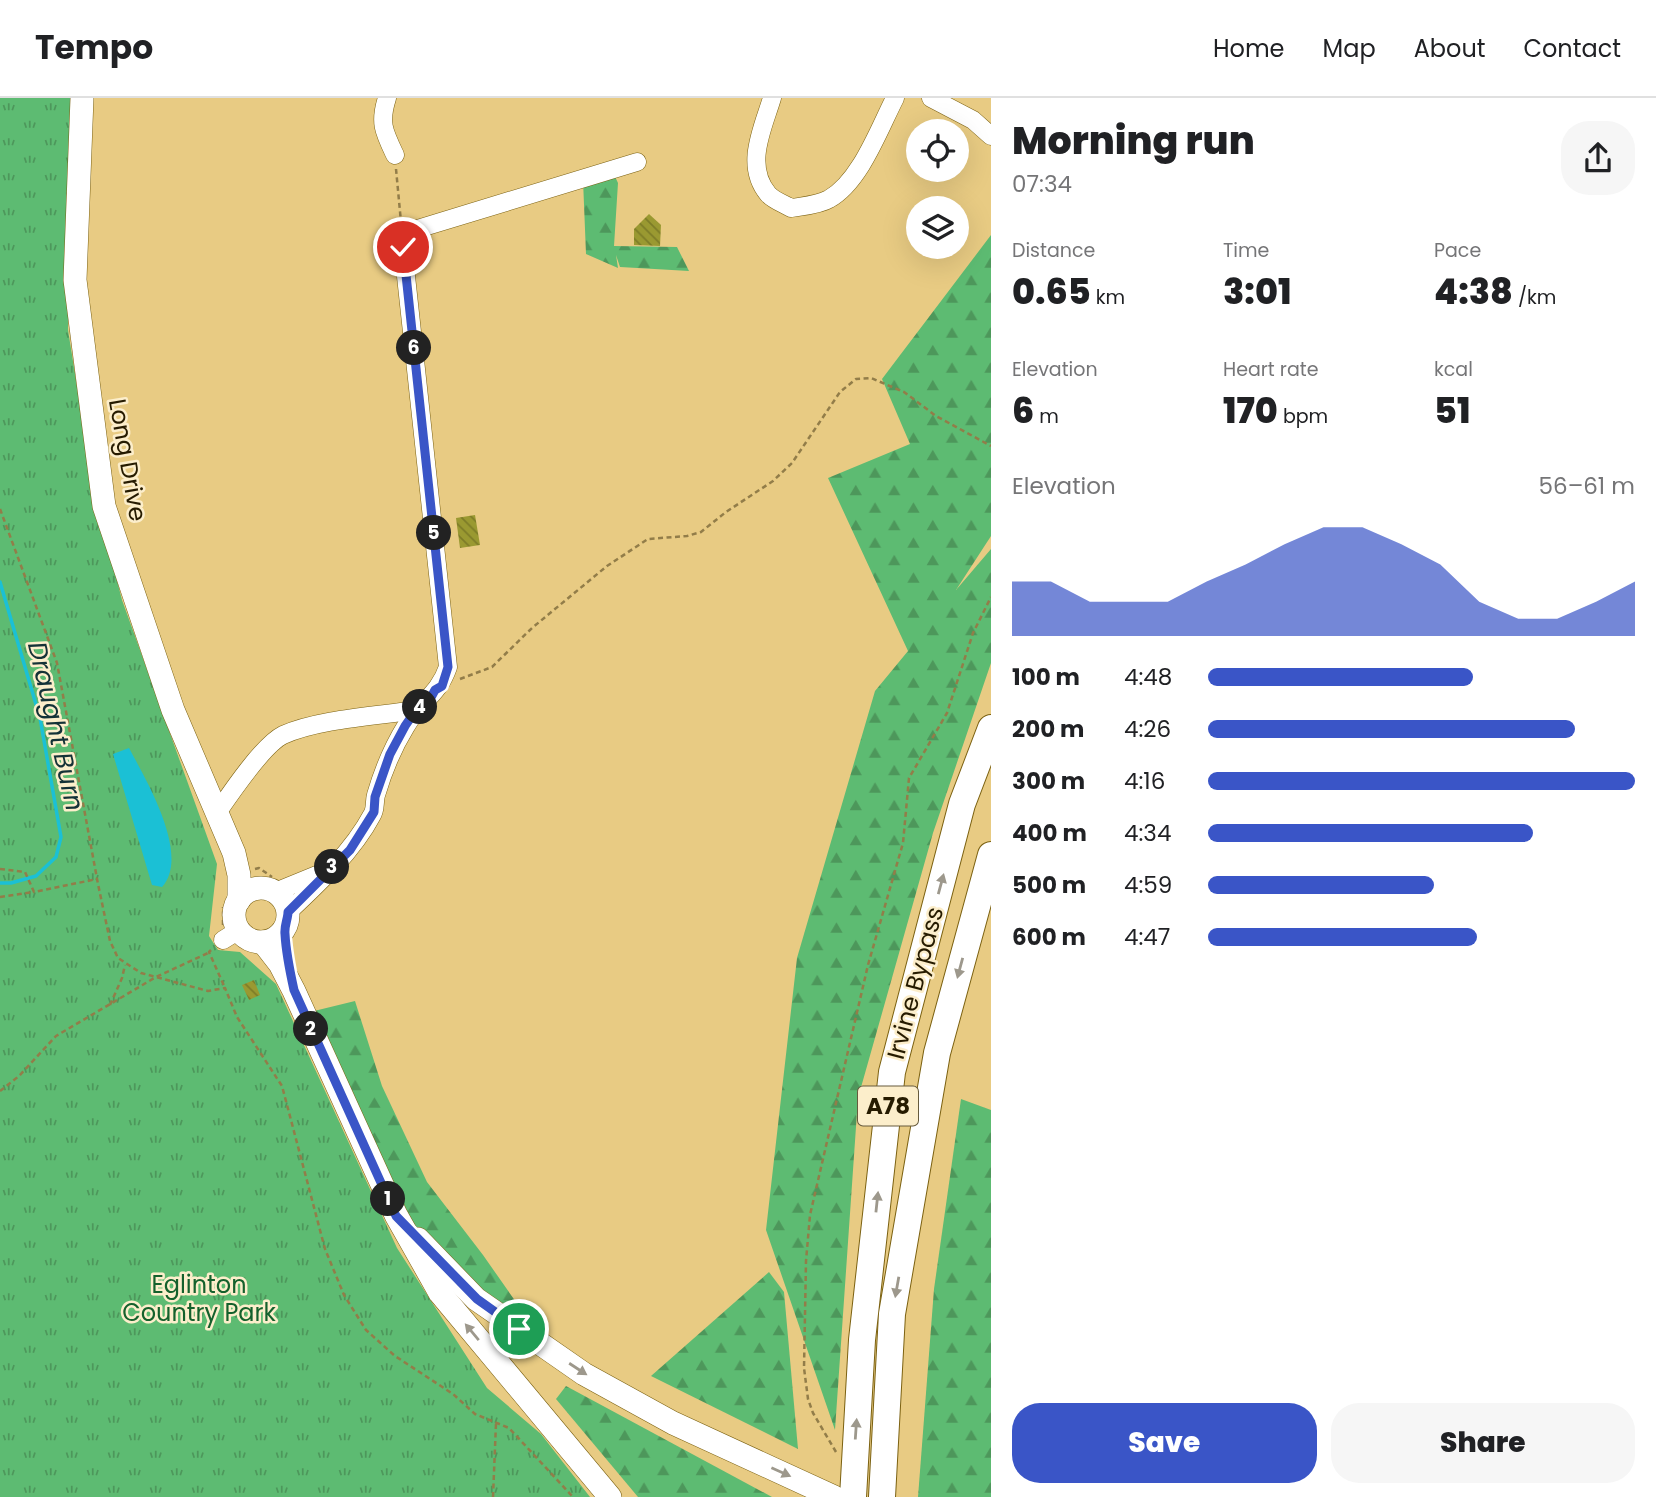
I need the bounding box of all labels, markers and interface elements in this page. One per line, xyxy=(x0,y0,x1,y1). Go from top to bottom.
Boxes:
text: Tempo xyxy=(35,24,153,71)
text: Home xyxy=(1213,32,1285,65)
text: Map xyxy=(1323,32,1376,65)
text: About xyxy=(1414,32,1485,65)
text: Contact xyxy=(1523,32,1621,65)
text: Morning run xyxy=(1012,114,1255,167)
map controls xyxy=(906,119,969,259)
button: locate xyxy=(906,119,969,182)
button: share xyxy=(1561,121,1635,195)
text: 07:34 xyxy=(1012,168,1072,200)
button: layers xyxy=(906,196,969,259)
pin xyxy=(373,217,433,277)
icon: check xyxy=(384,228,422,266)
text: Distance xyxy=(1012,237,1095,264)
text: Time xyxy=(1223,237,1269,264)
text: Pace xyxy=(1434,237,1481,264)
text: 0.65 xyxy=(1012,267,1091,316)
text: 3:01 xyxy=(1223,267,1291,316)
text: 4:38 xyxy=(1434,267,1513,316)
text: km xyxy=(1091,284,1125,311)
text: /km xyxy=(1513,284,1556,311)
pin: 6 xyxy=(396,330,432,366)
text: 6 xyxy=(407,334,420,361)
text: Elevation xyxy=(1012,356,1098,383)
text: Heart rate xyxy=(1223,356,1318,383)
text: kcal xyxy=(1434,356,1473,383)
text: 6 xyxy=(1012,386,1034,435)
text: 170 xyxy=(1223,386,1278,435)
text: 51 xyxy=(1434,386,1470,435)
street label: Long Drive xyxy=(101,396,155,524)
text: m xyxy=(1034,403,1059,430)
text: bpm xyxy=(1278,403,1328,430)
text: Elevation xyxy=(1012,470,1116,502)
text: 56–61 m xyxy=(1539,470,1635,502)
pin: 5 xyxy=(416,516,452,550)
text: 5 xyxy=(427,519,440,546)
water label: Draught Burn xyxy=(19,638,93,814)
text: 100 m xyxy=(1012,661,1080,693)
text: 4:48 xyxy=(1124,661,1172,693)
pin: 4 xyxy=(402,690,438,724)
text: 4 xyxy=(413,693,426,720)
text: 200 m xyxy=(1012,713,1084,745)
text: 4:26 xyxy=(1124,713,1171,745)
text: 300 m xyxy=(1012,765,1085,797)
text: 4:16 xyxy=(1124,765,1165,797)
text: 400 m xyxy=(1012,817,1087,849)
text: 4:34 xyxy=(1124,817,1171,849)
pin: 3 xyxy=(314,850,350,884)
text: 3 xyxy=(326,853,337,880)
text: 500 m xyxy=(1012,869,1086,901)
text: 4:59 xyxy=(1124,869,1172,901)
one-way arrow xyxy=(936,873,947,895)
street label: Irvine Bypass xyxy=(879,903,951,1063)
text: 600 m xyxy=(1012,921,1086,953)
text: 4:47 xyxy=(1124,921,1170,953)
one-way arrow xyxy=(954,957,965,979)
pin: 2 xyxy=(294,1012,328,1046)
text: 2 xyxy=(305,1015,316,1042)
road number: A78 xyxy=(858,1086,918,1126)
pin: 1 xyxy=(370,1182,406,1216)
text: 1 xyxy=(384,1185,391,1212)
one-way arrow xyxy=(872,1191,883,1213)
park label: Eglinton Country Park xyxy=(122,1268,276,1329)
one-way arrow xyxy=(891,1276,902,1298)
pin xyxy=(489,1299,549,1359)
icon: arrive xyxy=(500,1310,538,1348)
one-way arrow xyxy=(464,1323,480,1341)
one-way arrow xyxy=(568,1363,588,1376)
button: Save xyxy=(1012,1403,1317,1483)
button: Share xyxy=(1331,1403,1635,1483)
one-way arrow xyxy=(851,1418,862,1440)
one-way arrow xyxy=(771,1466,791,1477)

